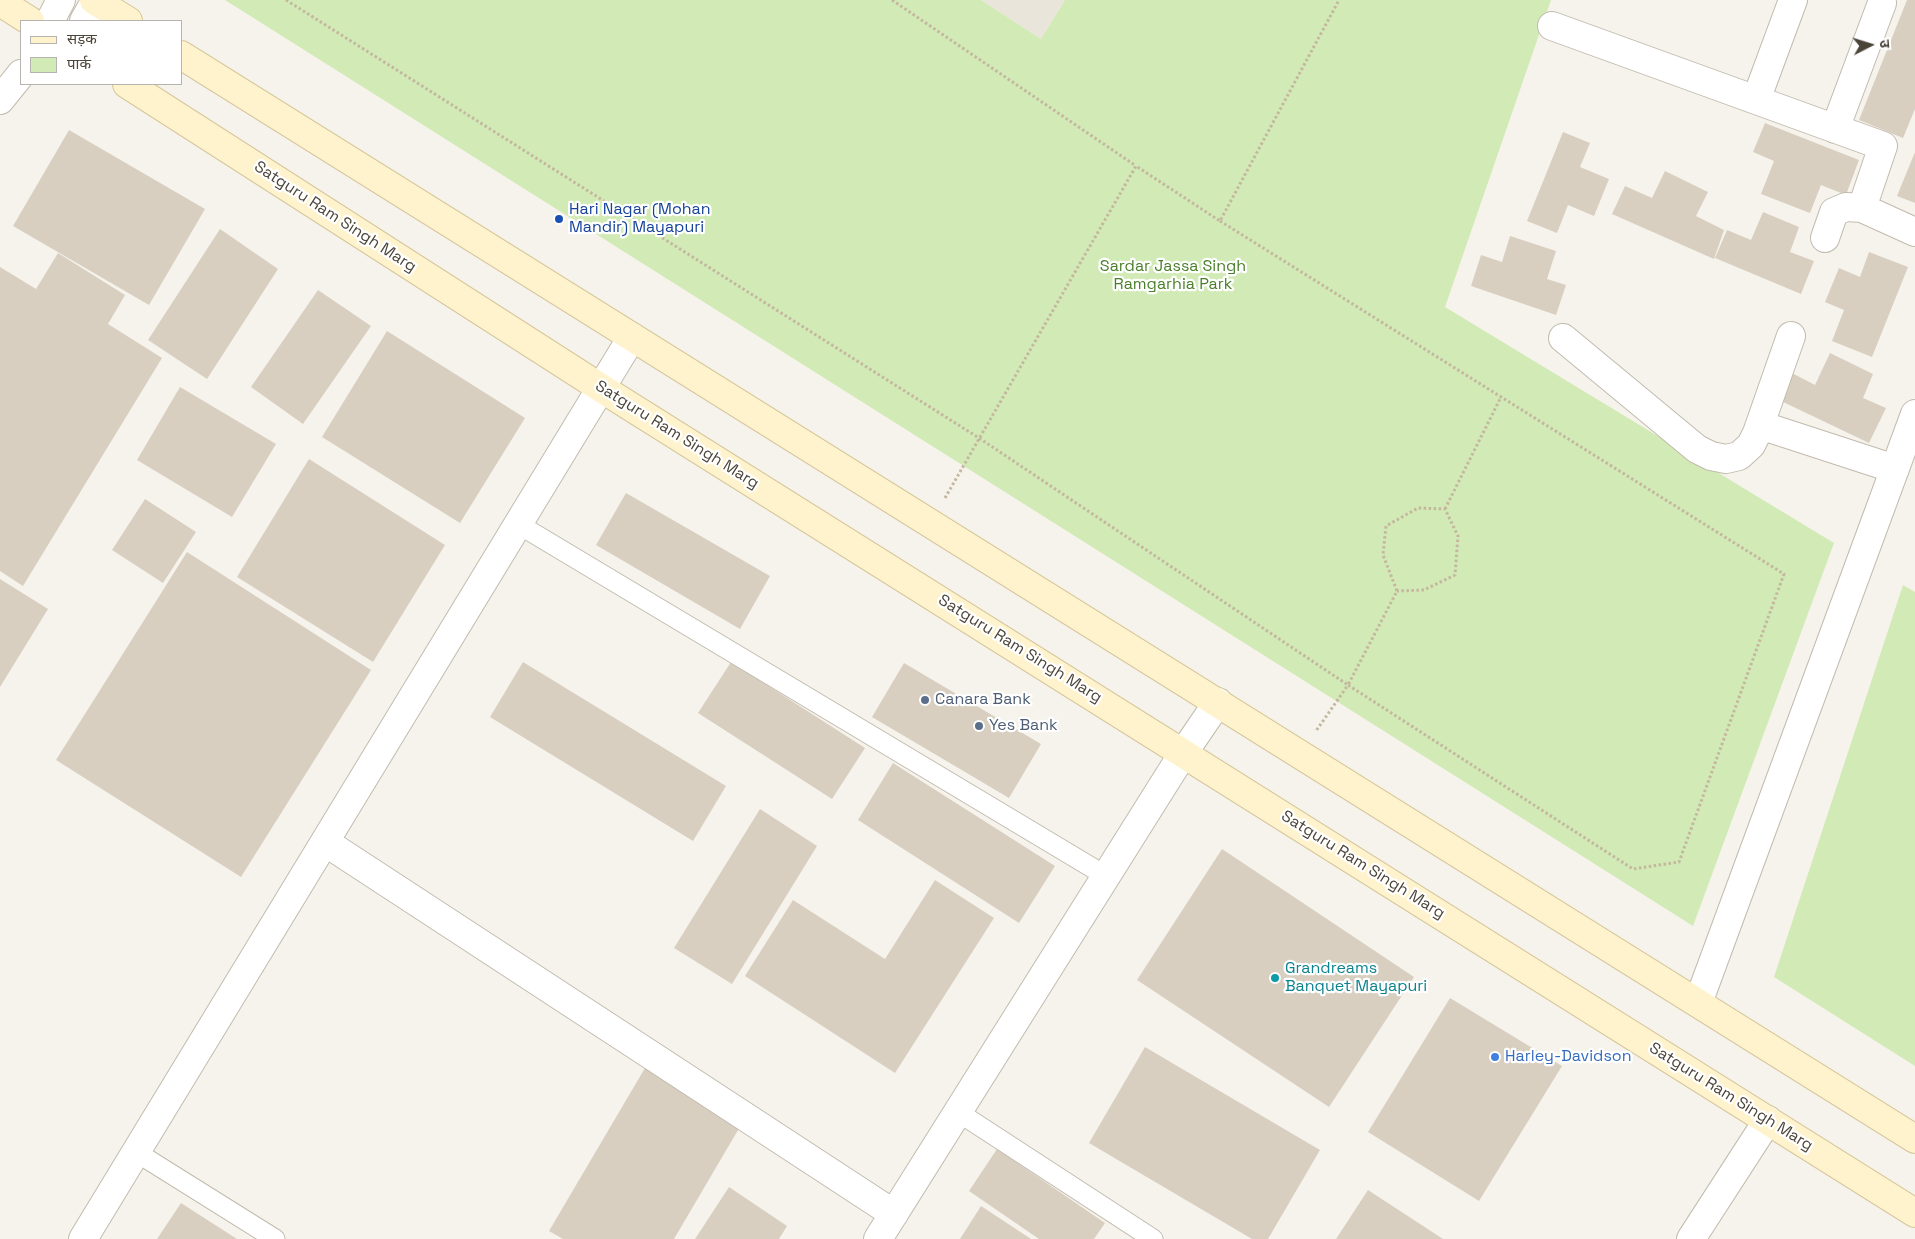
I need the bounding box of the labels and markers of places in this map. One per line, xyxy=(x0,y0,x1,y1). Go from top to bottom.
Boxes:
place label: Hari Nagar (Mohan Mandir) Mayapuri xyxy=(569,200,711,238)
marker: Hari Nagar (Mohan Mandir) Mayapuri xyxy=(553,213,565,225)
place label: Canara Bank xyxy=(935,690,1031,710)
marker: Canara Bank xyxy=(919,694,931,706)
place label: Yes Bank xyxy=(989,716,1058,736)
marker: Yes Bank xyxy=(973,720,985,732)
place label: Grandreams Banquet Mayapuri xyxy=(1285,959,1427,997)
marker: Grandreams Banquet Mayapuri xyxy=(1269,972,1281,984)
place label: Harley-Davidson xyxy=(1505,1047,1632,1067)
marker: Harley-Davidson xyxy=(1489,1051,1501,1063)

